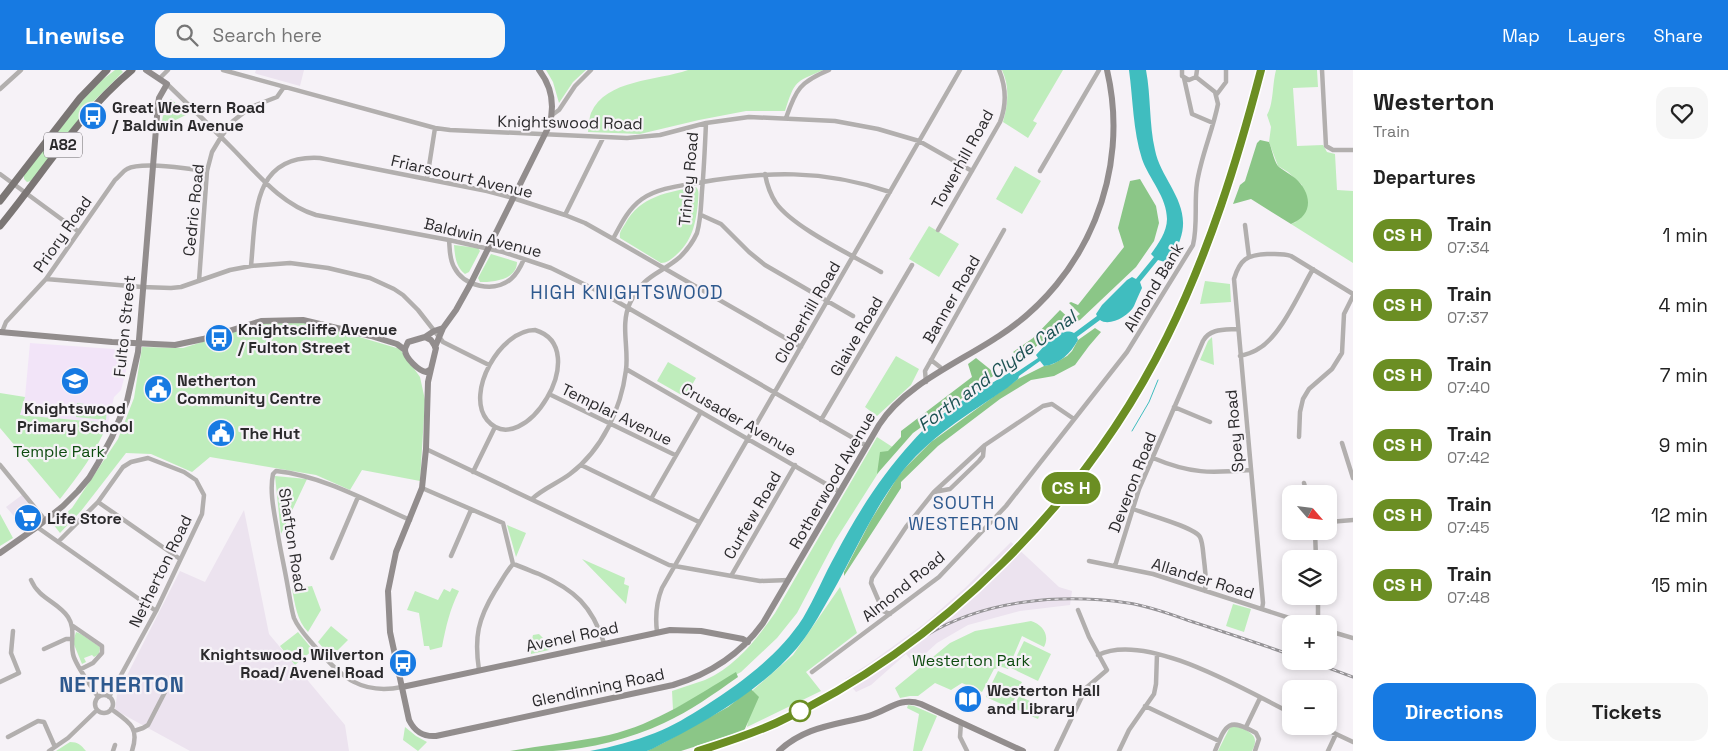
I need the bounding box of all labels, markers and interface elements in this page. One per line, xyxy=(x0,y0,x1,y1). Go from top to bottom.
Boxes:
search box xyxy=(155,13,505,58)
text: Linewise xyxy=(25,20,125,51)
icon: search xyxy=(173,21,201,49)
text: Search here xyxy=(213,23,322,48)
text: Map xyxy=(1502,24,1540,47)
text: Layers xyxy=(1568,24,1625,47)
text: Share xyxy=(1653,24,1703,47)
text: Westerton xyxy=(1373,86,1494,117)
button: heart xyxy=(1656,87,1708,139)
place label: Great Western Road / Baldwin Avenue xyxy=(111,97,265,136)
bus stop icon: Great Western Road / Baldwin Avenue xyxy=(78,101,108,131)
street label: Towerhill Road xyxy=(926,106,998,213)
street label: Knightswood Road xyxy=(497,111,643,134)
text: Train xyxy=(1373,121,1410,142)
street label: Trinley Road xyxy=(674,131,703,227)
road number: A82 xyxy=(44,132,82,158)
street label: Friarscourt Avenue xyxy=(389,150,535,203)
street label: Cedric Road xyxy=(178,163,209,257)
text: Departures xyxy=(1373,165,1476,190)
street label: Priory Road xyxy=(28,192,96,277)
text: Train xyxy=(1447,212,1492,237)
street label: Baldwin Avenue xyxy=(422,213,544,262)
text: CS H xyxy=(1383,223,1422,246)
text: 1 min xyxy=(1663,223,1708,248)
text: 07:34 xyxy=(1447,237,1490,258)
street label: Almond Bank xyxy=(1119,239,1188,336)
street label: Banner Road xyxy=(918,251,985,347)
street label: Cloberhill Road xyxy=(770,257,845,367)
street label: Fulton Street xyxy=(109,274,140,378)
district label: HIGH KNIGHTSWOOD xyxy=(530,280,724,305)
text: Train xyxy=(1447,282,1492,307)
street label: Glaive Road xyxy=(825,293,888,380)
text: CS H xyxy=(1383,293,1422,316)
text: 4 min xyxy=(1659,293,1708,318)
water label: Forth and Clyde Canal xyxy=(913,304,1083,436)
text: 07:37 xyxy=(1447,307,1489,328)
place label: Knightscliffe Avenue / Fulton Street xyxy=(237,319,397,358)
bus stop icon: Knightscliffe Avenue / Fulton Street xyxy=(204,323,234,353)
text: Train xyxy=(1447,352,1492,377)
text: CS H xyxy=(1383,363,1422,386)
text: 7 min xyxy=(1660,363,1708,388)
school or university icon: Knightswood Primary School xyxy=(60,366,90,396)
place label: Netherton Community Centre xyxy=(177,370,321,409)
public building icon: Netherton Community Centre xyxy=(143,374,173,404)
text: 07:40 xyxy=(1447,377,1490,398)
street label: Crusader Avenue xyxy=(677,378,800,461)
street label: Templar Avenue xyxy=(558,379,676,450)
street label: Spey Road xyxy=(1220,389,1249,473)
place label: Knightswood Primary School xyxy=(17,398,133,437)
street label: Rotherwood Avenue xyxy=(784,408,880,553)
public building icon: The Hut xyxy=(206,418,236,448)
text: Train xyxy=(1447,422,1492,447)
place label: The Hut xyxy=(240,423,300,444)
street label: Deveron Road xyxy=(1104,429,1161,536)
text: CS H xyxy=(1383,433,1422,456)
text: 9 min xyxy=(1659,433,1708,458)
park label: Temple Park xyxy=(13,441,105,462)
text: 07:42 xyxy=(1447,447,1490,468)
street label: Curfew Road xyxy=(719,467,786,563)
line badge: CS H xyxy=(1036,472,1106,504)
text: CS H xyxy=(1052,476,1090,499)
north arrow xyxy=(1282,485,1338,540)
map controls xyxy=(1282,485,1337,735)
street label: Shafton Road xyxy=(274,486,311,594)
district label: SOUTH WESTERTON xyxy=(908,491,1020,535)
text: Train xyxy=(1447,492,1492,517)
supermarket icon: Life Store xyxy=(13,503,43,533)
text: CS H xyxy=(1383,503,1422,526)
text: 12 min xyxy=(1651,503,1708,528)
place label: Life Store xyxy=(47,508,122,529)
street label: Netherton Road xyxy=(124,512,197,631)
text: 07:45 xyxy=(1447,517,1490,538)
street label: Almond Road xyxy=(857,546,949,626)
button: layers xyxy=(1282,550,1337,605)
street label: Allander Road xyxy=(1149,553,1257,604)
text: Train xyxy=(1447,562,1492,587)
text: CS H xyxy=(1383,573,1422,596)
text: 15 min xyxy=(1651,573,1708,598)
text: 07:48 xyxy=(1447,587,1490,608)
button: + xyxy=(1282,615,1337,670)
street label: Avenel Road xyxy=(524,616,620,657)
place label: Knightswood, Wilverton Road/ Avenel Road xyxy=(200,644,384,683)
bus stop icon: Knightswood, Wilverton Road/ Avenel Road xyxy=(388,648,418,678)
park label: Westerton Park xyxy=(912,650,1031,671)
street label: Glendinning Road xyxy=(530,663,666,712)
district label: NETHERTON xyxy=(59,671,185,698)
place label: Westerton Hall and Library xyxy=(987,680,1100,719)
button: − xyxy=(1282,680,1337,735)
button: Directions xyxy=(1373,683,1536,741)
button: Tickets xyxy=(1546,683,1708,741)
library icon: Westerton Hall and Library xyxy=(953,684,983,714)
unlabelled marker xyxy=(789,700,811,722)

